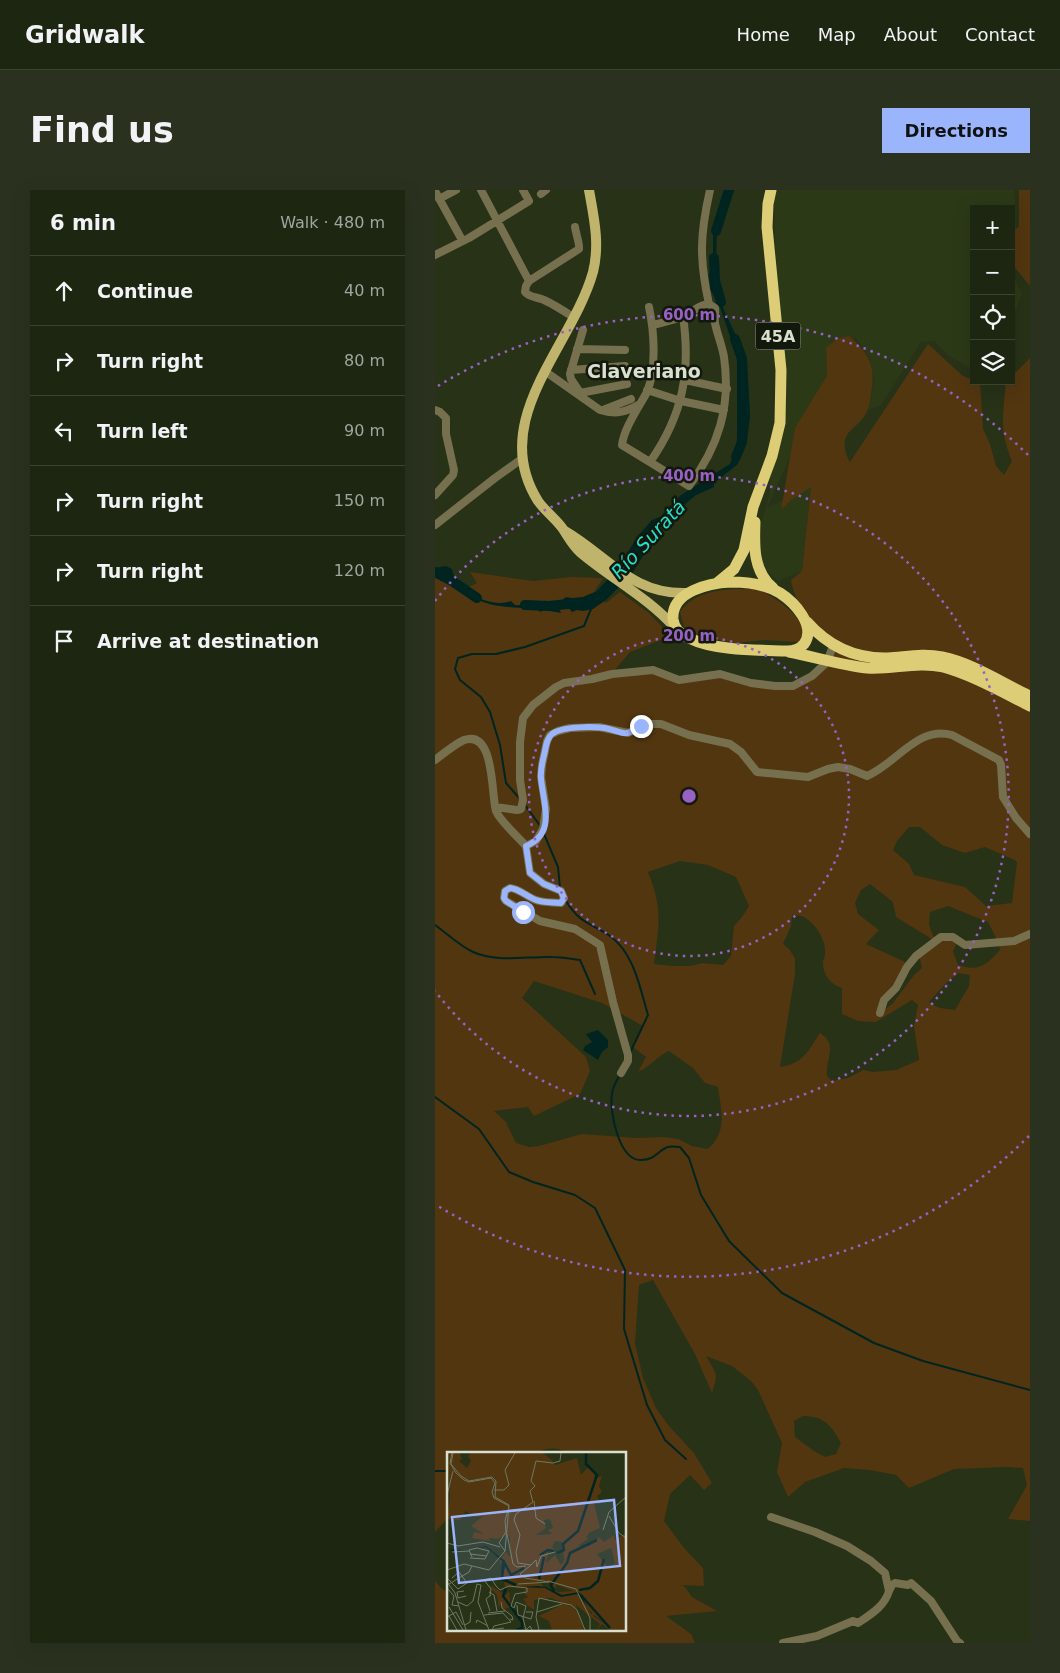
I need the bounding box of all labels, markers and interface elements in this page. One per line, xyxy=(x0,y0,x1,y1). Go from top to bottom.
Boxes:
text: Gridwalk xyxy=(25,21,145,49)
text: Home xyxy=(737,24,790,45)
text: Map xyxy=(818,24,856,45)
text: About xyxy=(884,24,937,45)
text: Contact xyxy=(965,24,1035,45)
button: Directions xyxy=(882,108,1030,153)
text: Find us xyxy=(30,110,174,150)
map controls xyxy=(970,205,1015,385)
button: + xyxy=(970,205,1015,250)
text: 6 min xyxy=(50,211,116,235)
text: Walk · 480 m xyxy=(280,213,385,232)
button: − xyxy=(970,250,1015,295)
icon: ahead xyxy=(50,277,78,305)
text: Continue xyxy=(97,280,193,302)
text: 40 m xyxy=(344,281,385,300)
button: locate xyxy=(970,295,1015,340)
text: 600 m xyxy=(663,306,715,324)
road number: 45A xyxy=(755,322,801,350)
button: layers xyxy=(970,340,1015,385)
icon: right xyxy=(50,347,78,375)
text: Turn right xyxy=(97,350,203,372)
text: 80 m xyxy=(344,351,385,370)
district label: Claveriano xyxy=(587,360,701,382)
icon: left xyxy=(50,417,78,445)
text: Turn left xyxy=(97,420,188,442)
text: 90 m xyxy=(344,421,385,440)
text: 400 m xyxy=(663,467,715,485)
icon: right xyxy=(50,487,78,515)
text: Turn right xyxy=(97,490,203,512)
text: 150 m xyxy=(334,491,385,510)
water label: Río Suratá xyxy=(606,495,690,583)
icon: right xyxy=(50,557,78,585)
text: Turn right xyxy=(97,560,203,582)
text: 120 m xyxy=(334,561,385,580)
icon: arrive xyxy=(50,627,78,655)
text: 200 m xyxy=(663,627,715,645)
text: Arrive at destination xyxy=(97,630,319,652)
route end xyxy=(630,715,653,738)
centre of rings xyxy=(680,787,698,805)
route start xyxy=(512,901,535,924)
inset map xyxy=(447,1452,626,1630)

